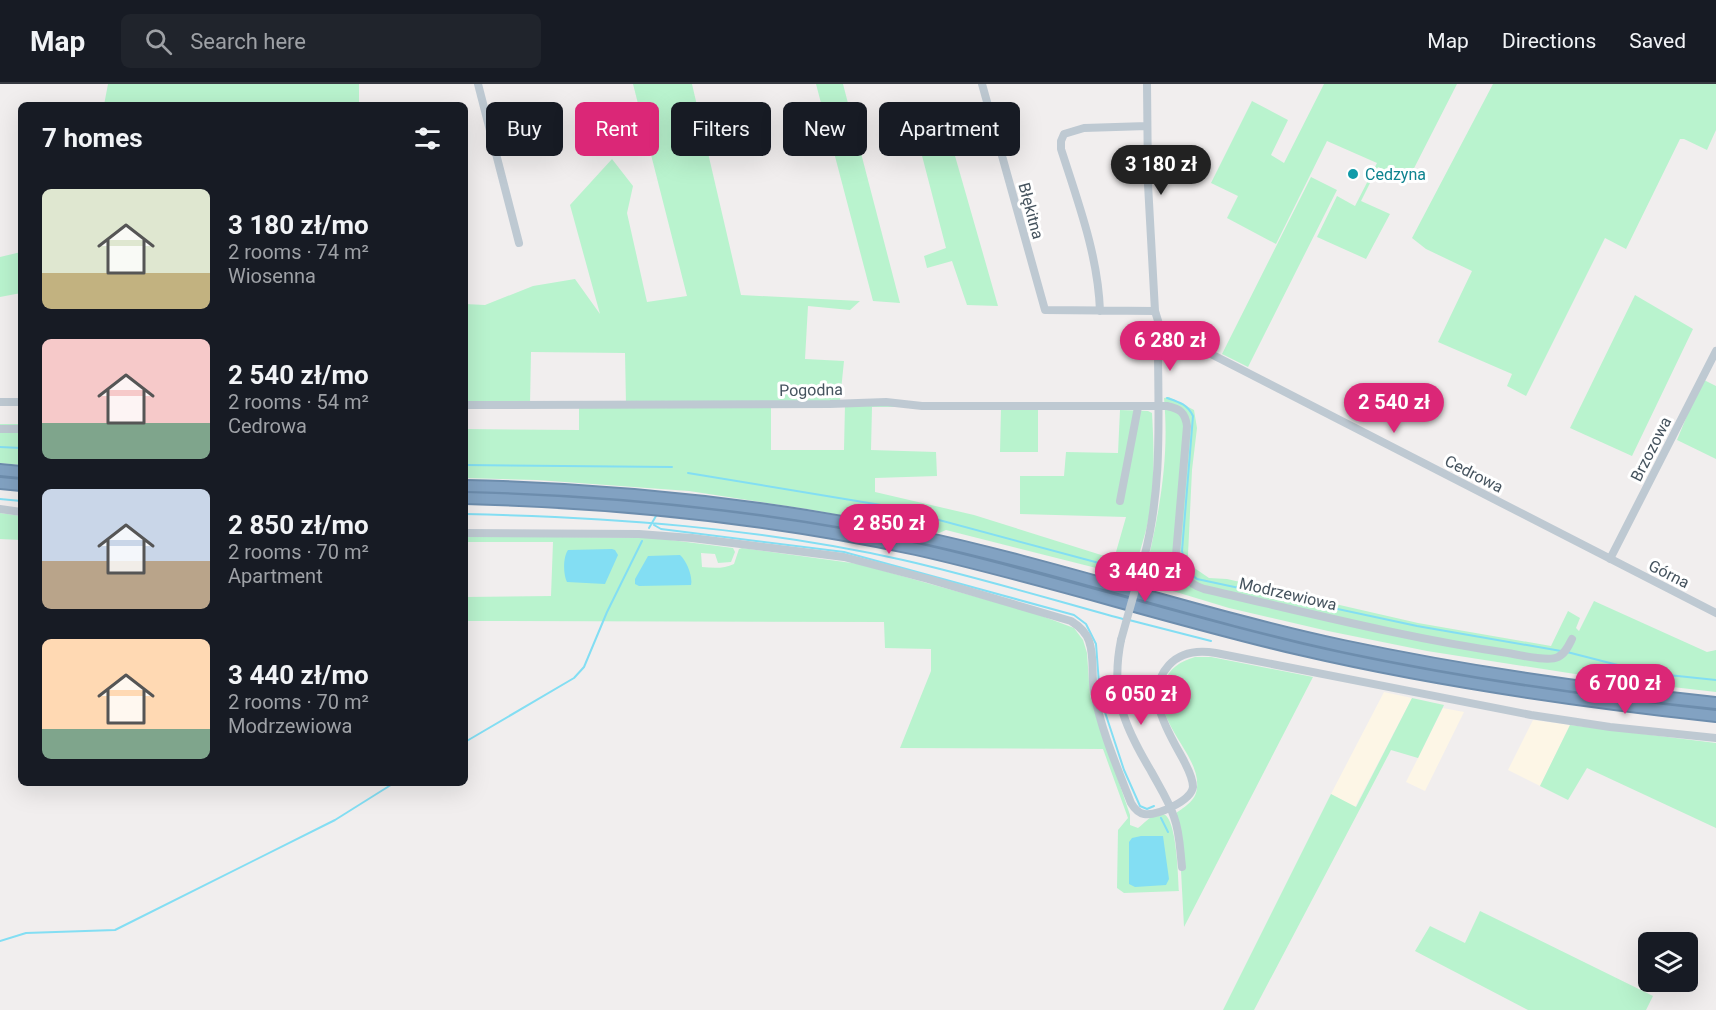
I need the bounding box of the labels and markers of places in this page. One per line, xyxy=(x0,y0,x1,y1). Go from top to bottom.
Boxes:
pin: 3 180 zł xyxy=(1099,145,1223,196)
place label: Cedzyna xyxy=(1365,165,1426,184)
marker: Cedzyna xyxy=(1346,167,1360,181)
pin: 6 280 zł xyxy=(1108,321,1232,372)
pin: 2 540 zł xyxy=(1332,383,1456,434)
pin: 2 850 zł xyxy=(827,504,951,555)
pin: 3 440 zł xyxy=(1083,552,1207,603)
pin: 6 700 zł xyxy=(1563,664,1687,715)
pin: 6 050 zł xyxy=(1079,675,1203,726)

